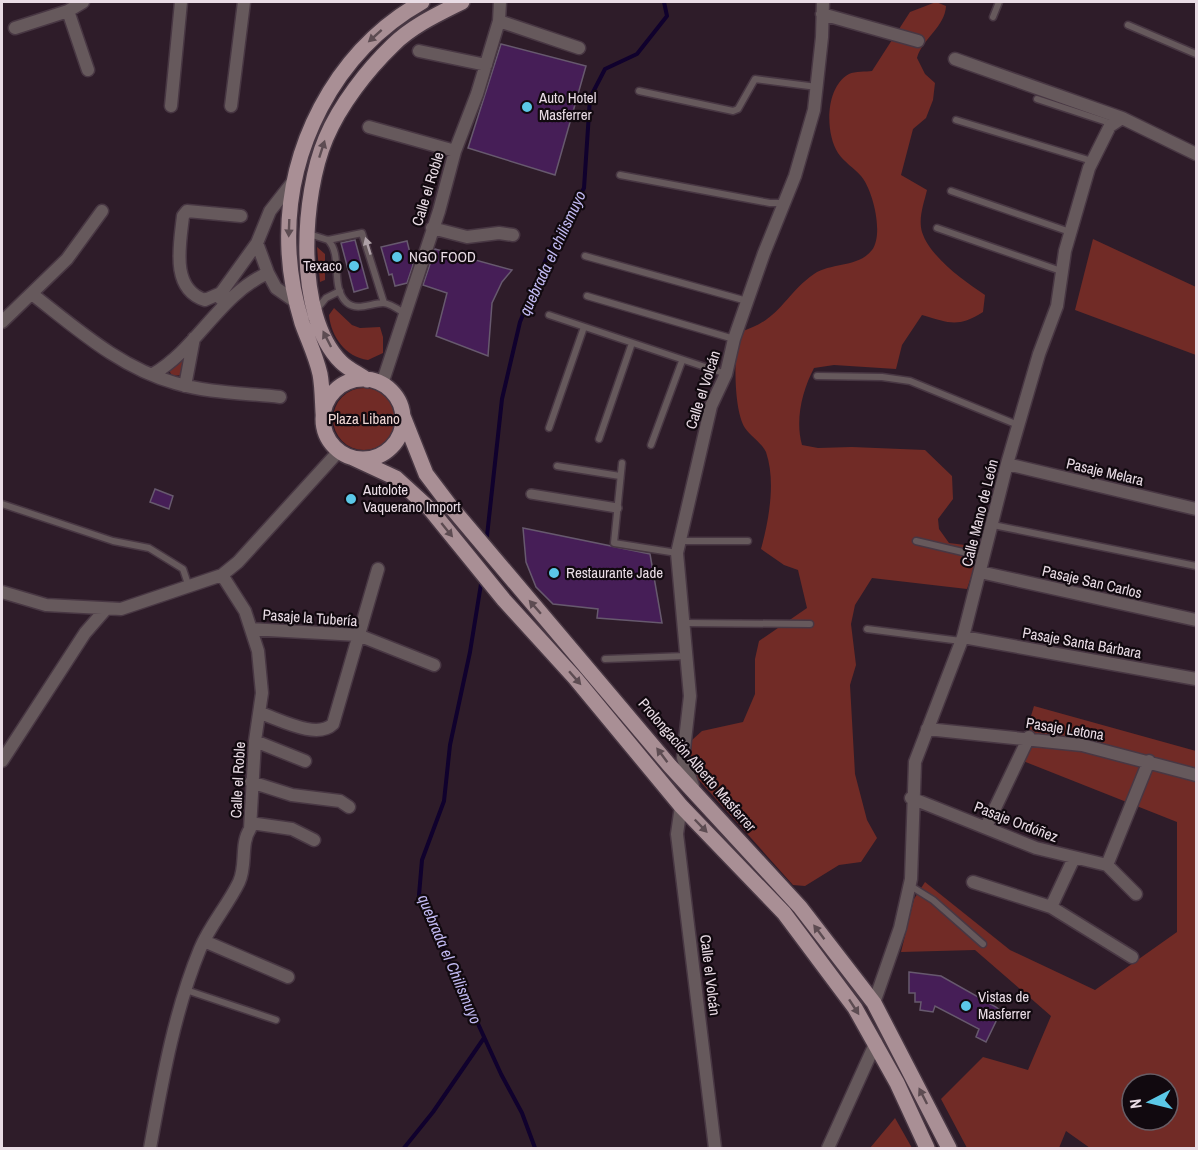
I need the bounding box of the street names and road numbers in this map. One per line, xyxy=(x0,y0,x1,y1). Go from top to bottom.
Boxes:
street label: Calle el Roble xyxy=(406,149,449,229)
street label: Calle el Volcán xyxy=(680,348,725,432)
street label: Pasaje Melara xyxy=(1064,452,1146,491)
street label: Calle Mano de León xyxy=(956,457,1003,569)
street label: Pasaje San Carlos xyxy=(1040,560,1144,603)
street label: Pasaje la Tubería xyxy=(262,604,358,631)
street label: Pasaje Santa Bárbara xyxy=(1021,622,1143,663)
street label: Prolongación Alberto Masferrer xyxy=(634,694,761,836)
street label: Pasaje Letona xyxy=(1025,712,1106,745)
street label: Calle el Roble xyxy=(225,741,250,819)
street label: Pasaje Ordóñez xyxy=(971,796,1061,847)
street label: Calle el Volcán xyxy=(695,933,726,1017)

